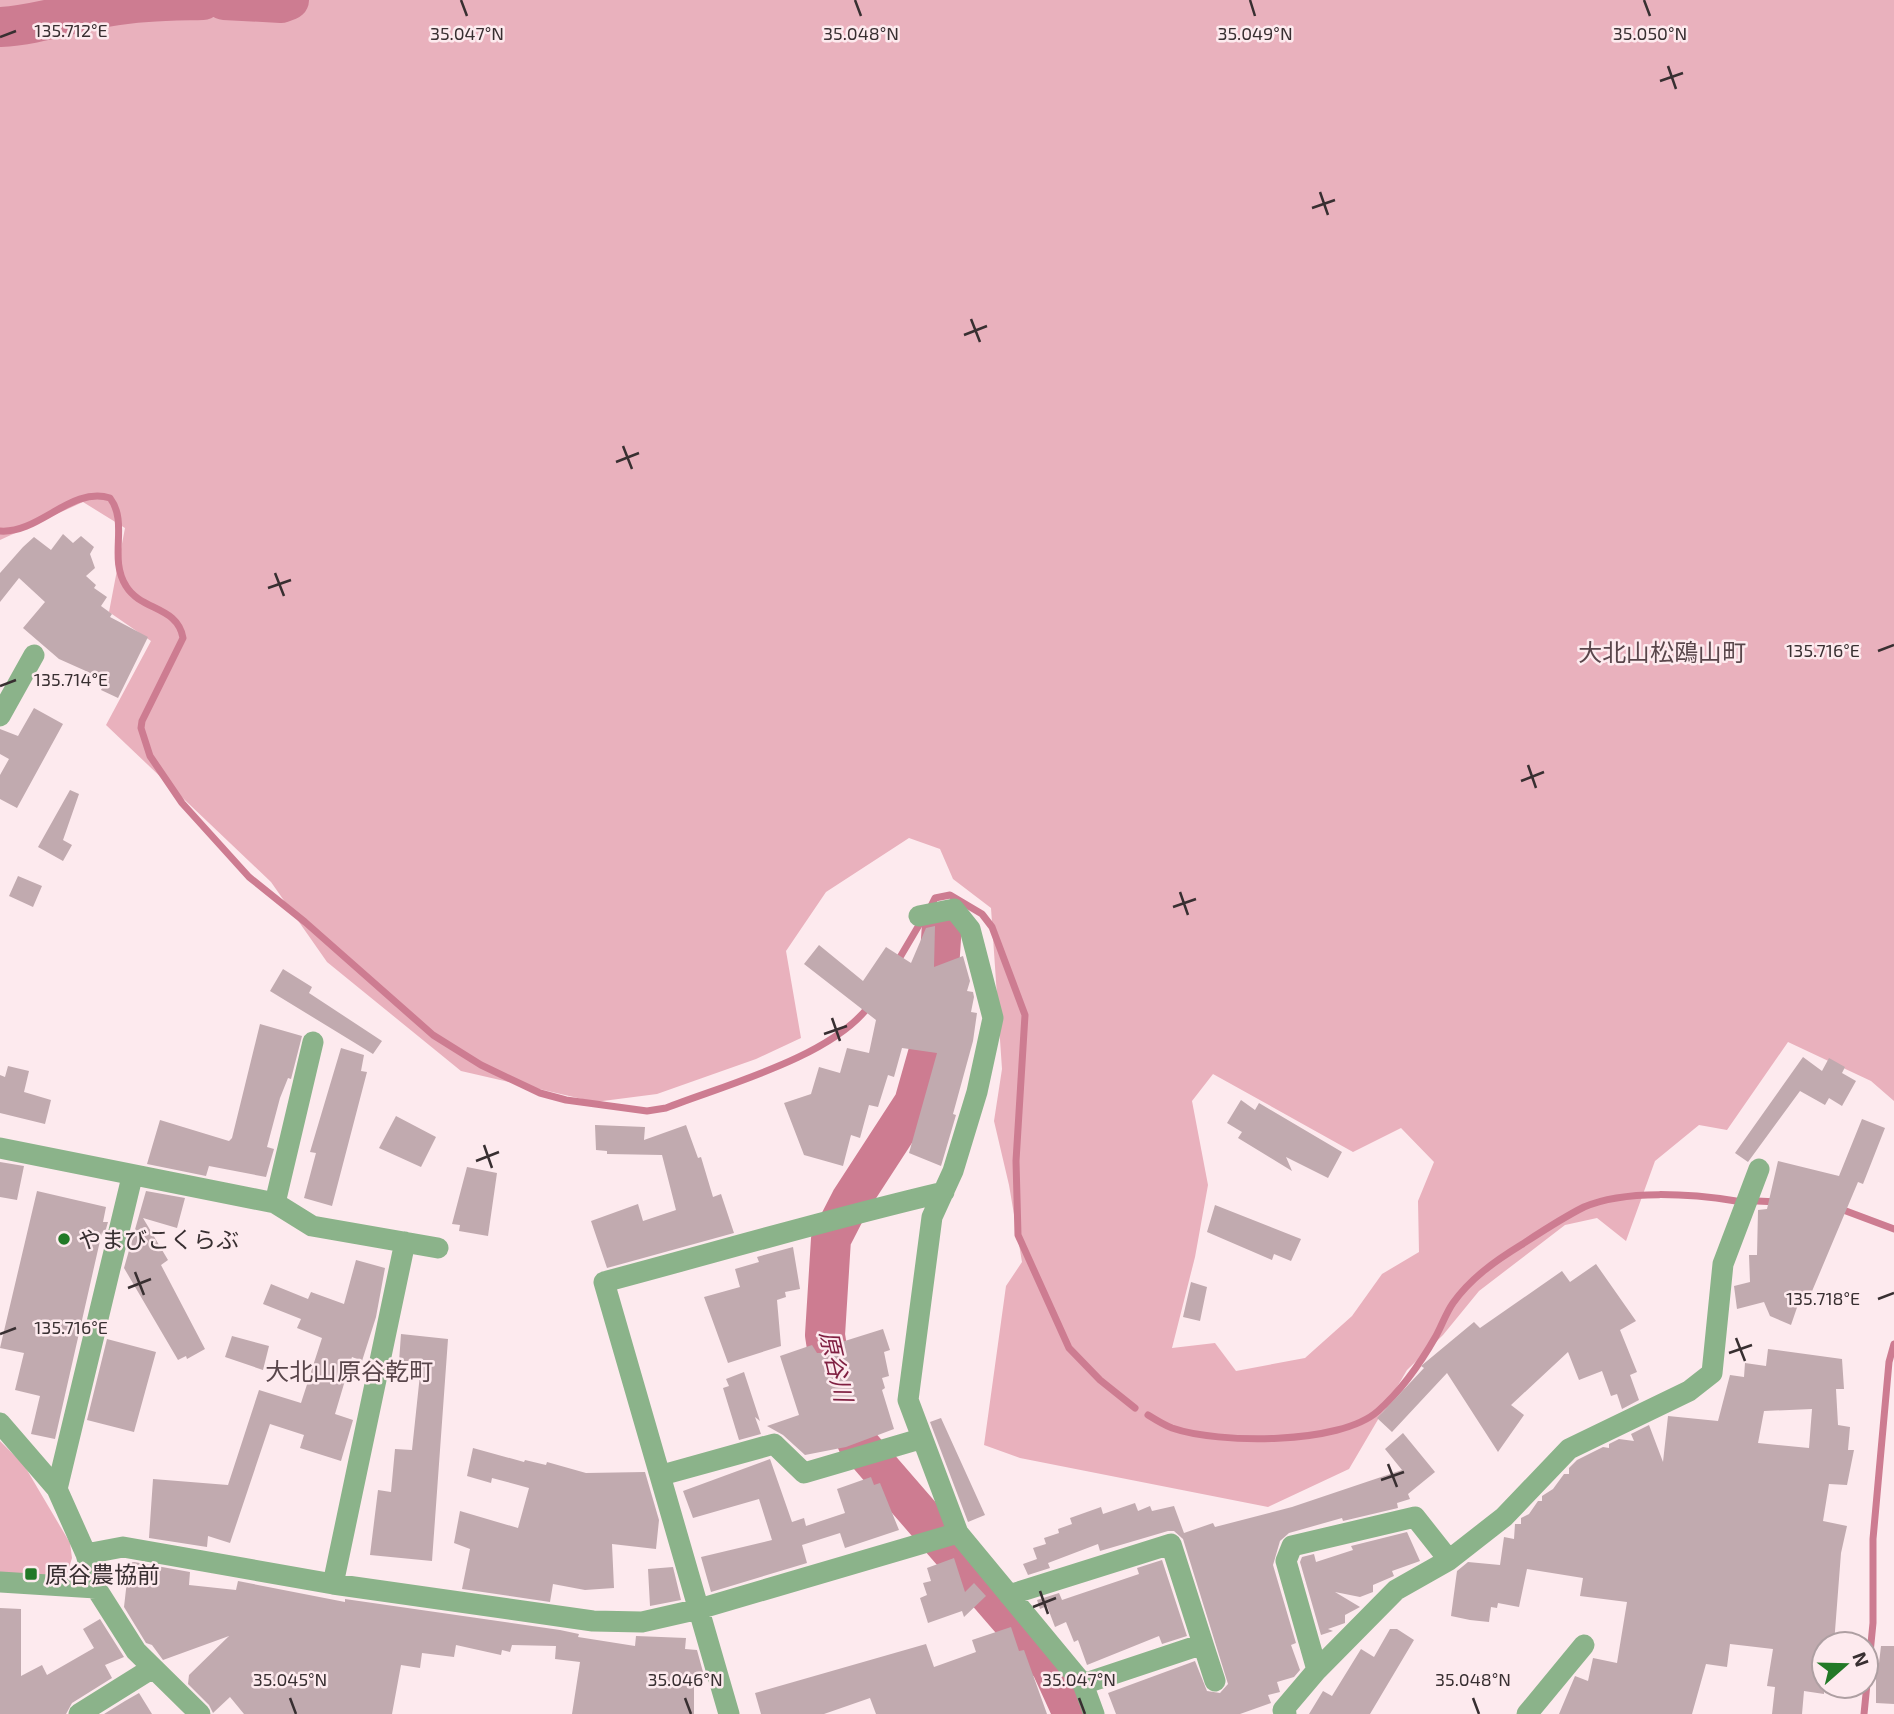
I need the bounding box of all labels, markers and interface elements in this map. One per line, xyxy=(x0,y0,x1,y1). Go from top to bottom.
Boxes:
text: 135.712°E xyxy=(34,19,108,41)
text: 35.047°N xyxy=(430,22,504,44)
text: 35.048°N xyxy=(823,22,899,44)
text: 35.049°N xyxy=(1217,22,1293,44)
text: 35.050°N xyxy=(1613,22,1687,44)
district label: 大北山松鴎山町 xyxy=(1578,637,1746,666)
text: 135.716°E xyxy=(1786,639,1860,661)
text: 135.714°E xyxy=(34,668,108,690)
place label: やまびこくらぶ xyxy=(78,1225,239,1253)
marker: やまびこくらぶ xyxy=(56,1231,72,1247)
text: 135.718°E xyxy=(1786,1287,1860,1309)
text: 135.716°E xyxy=(34,1316,108,1338)
water label: 原谷川 xyxy=(815,1328,860,1407)
district label: 大北山原谷乾町 xyxy=(265,1356,433,1385)
place label: 原谷農協前 xyxy=(45,1560,160,1588)
marker: 原谷農協前 xyxy=(23,1566,39,1582)
north arrow xyxy=(1810,1630,1880,1700)
text: N xyxy=(1848,1649,1875,1669)
text: 35.045°N xyxy=(253,1668,327,1690)
text: 35.046°N xyxy=(647,1668,723,1690)
text: 35.047°N xyxy=(1042,1668,1116,1690)
text: 35.048°N xyxy=(1435,1668,1511,1690)

